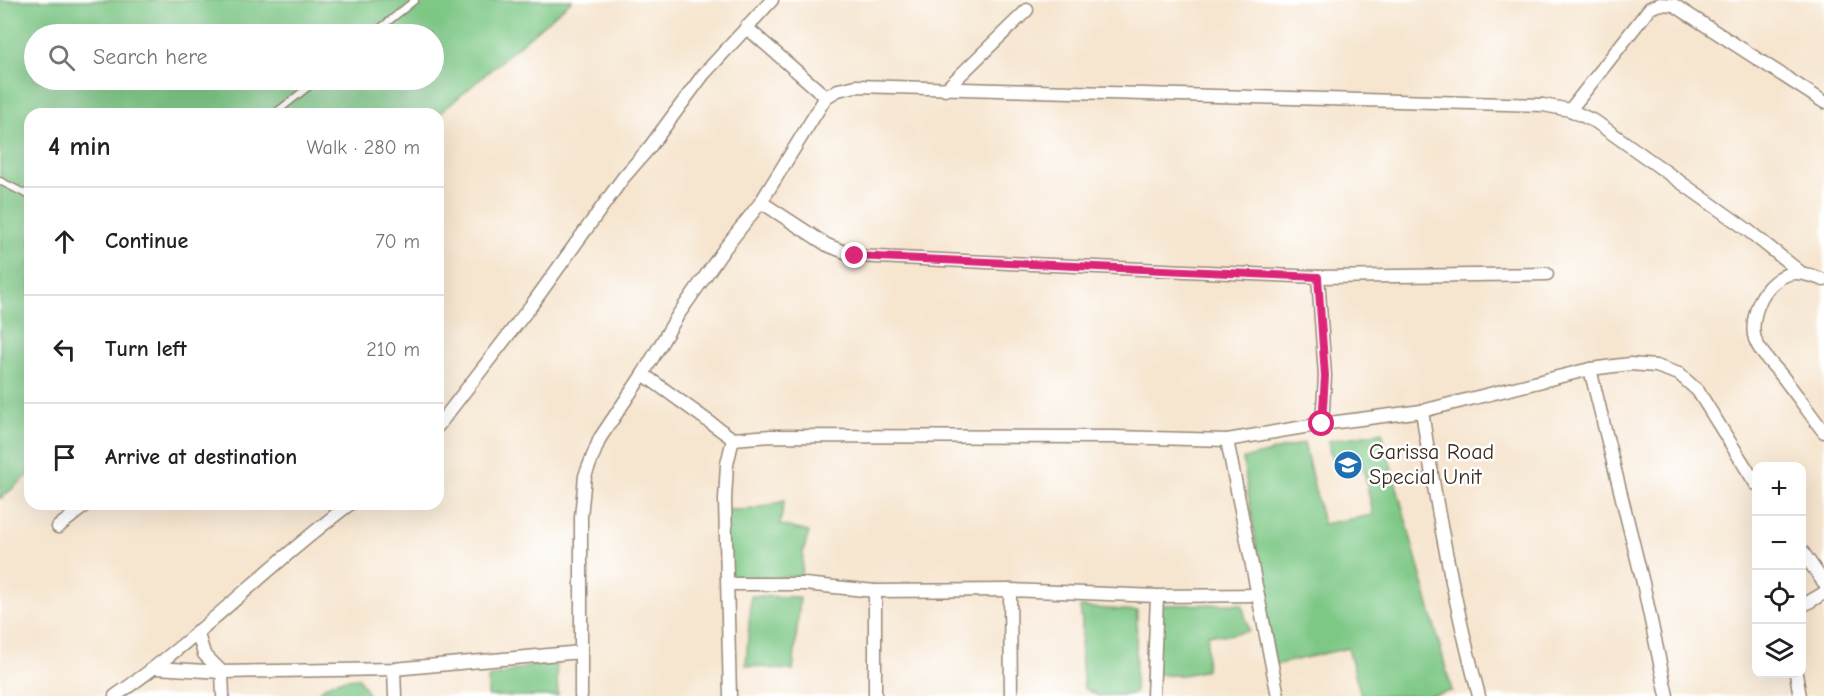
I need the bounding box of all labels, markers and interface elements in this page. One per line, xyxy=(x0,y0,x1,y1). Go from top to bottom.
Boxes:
search box xyxy=(24,24,444,90)
icon: search xyxy=(45,41,78,74)
text: Search here xyxy=(93,44,208,70)
text: 4 min xyxy=(48,132,111,162)
text: Walk · 280 m xyxy=(307,136,420,159)
icon: ahead xyxy=(48,225,81,258)
text: Continue xyxy=(105,228,188,254)
text: 70 m xyxy=(375,230,420,253)
route end xyxy=(841,242,867,268)
icon: left xyxy=(48,333,81,366)
text: Turn left xyxy=(105,336,187,362)
text: 210 m xyxy=(366,338,420,361)
route start xyxy=(1308,410,1334,436)
place label: Garissa Road Special Unit xyxy=(1369,439,1494,490)
icon: arrive xyxy=(48,441,81,474)
text: Arrive at destination xyxy=(105,444,297,470)
school or university icon: Garissa Road Special Unit xyxy=(1332,449,1364,481)
map controls xyxy=(1752,462,1806,678)
button: + xyxy=(1752,462,1806,516)
button: − xyxy=(1752,516,1806,570)
button: locate xyxy=(1752,570,1806,624)
button: layers xyxy=(1752,624,1806,678)

